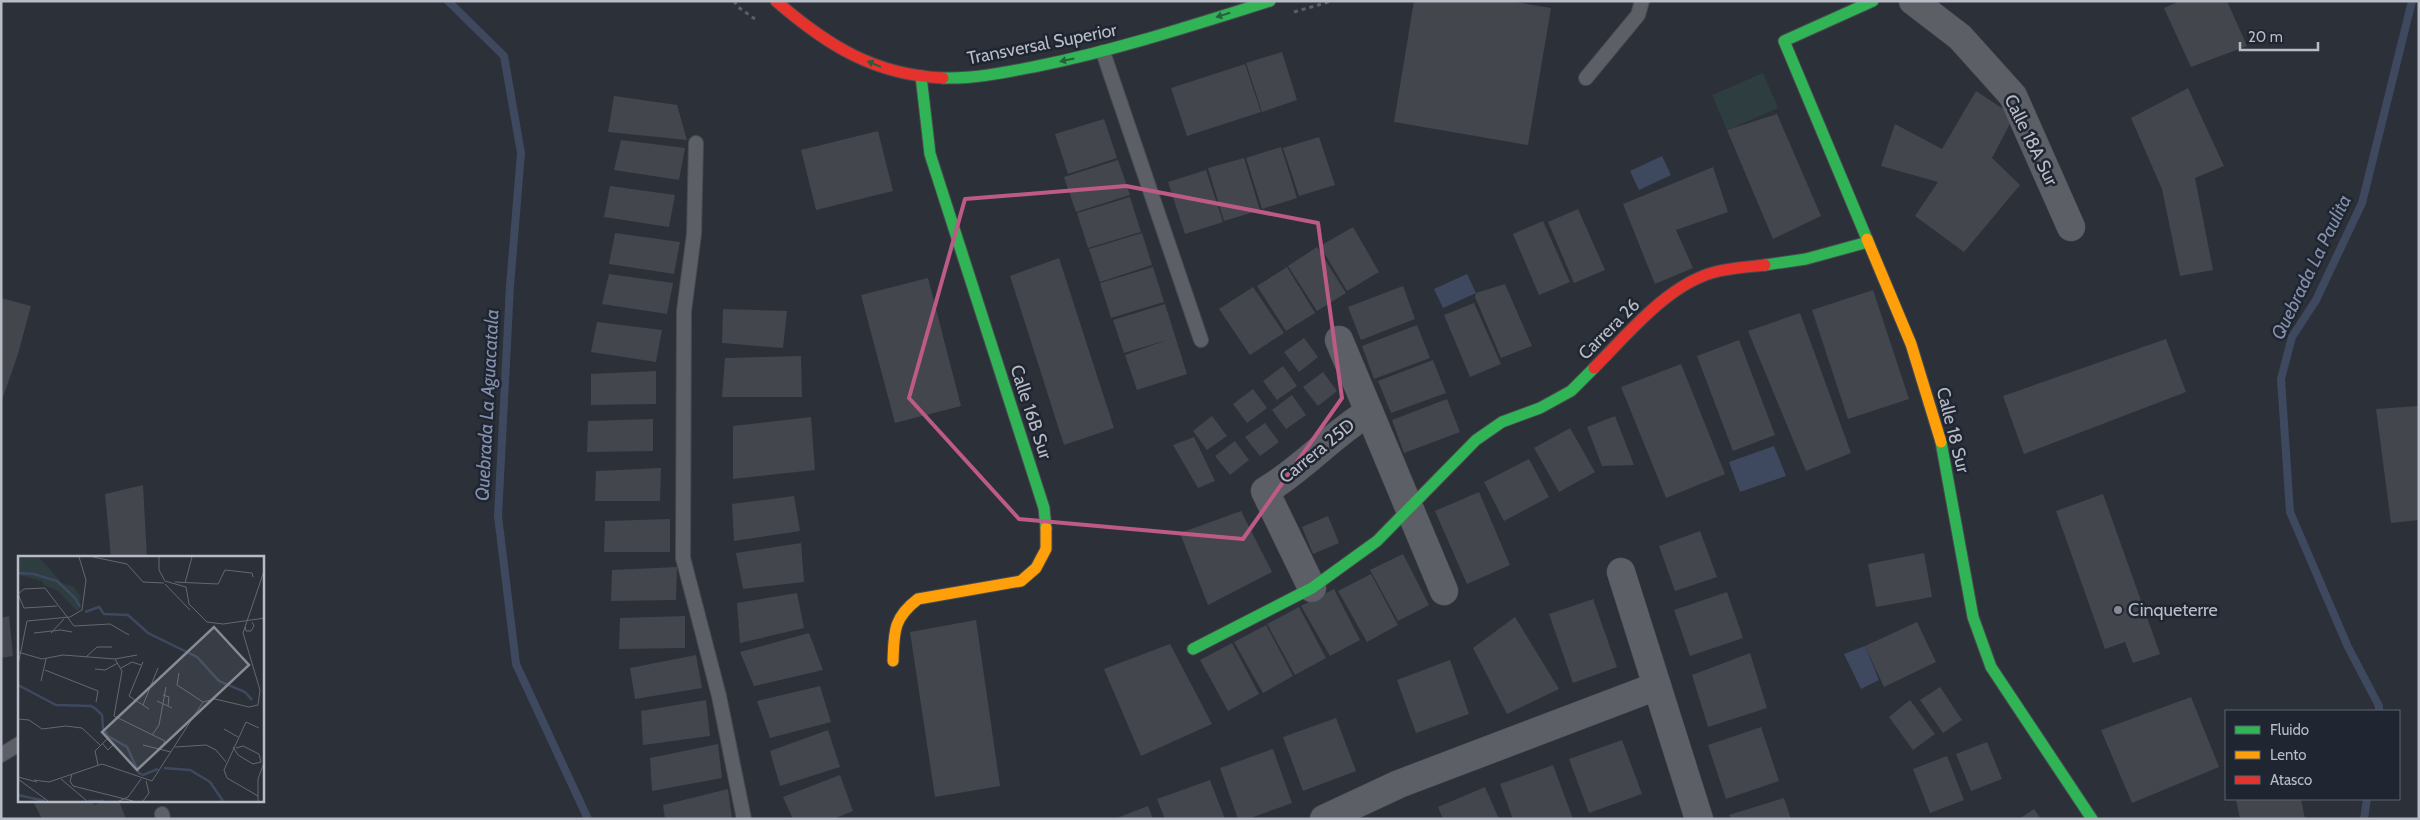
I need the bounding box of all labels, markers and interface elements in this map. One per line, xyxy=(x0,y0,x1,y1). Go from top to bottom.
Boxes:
one-way arrow xyxy=(1216,12,1231,20)
street label: Transversal Superior xyxy=(965,19,1119,69)
scale bar xyxy=(2240,20,2318,52)
text: 20 m xyxy=(2248,28,2283,46)
one-way arrow xyxy=(1060,56,1075,64)
one-way arrow xyxy=(867,60,881,68)
street label: Calle 18A Sur xyxy=(1999,91,2063,190)
water label: Quebrada La Paulita xyxy=(2266,191,2356,343)
street label: Carrera 26 xyxy=(1574,294,1644,364)
water label: Quebrada La Aguacatala xyxy=(470,309,504,501)
street label: Calle 16B Sur xyxy=(1005,362,1057,462)
street label: Calle 18 Sur xyxy=(1932,385,1974,476)
street label: Carrera 25D xyxy=(1275,414,1359,488)
inset map xyxy=(18,556,264,802)
place label: Cinqueterre xyxy=(2128,599,2218,621)
marker: Cinqueterre xyxy=(2112,604,2124,616)
legend xyxy=(2225,710,2400,800)
text: Fluido xyxy=(2270,721,2309,739)
text: Lento xyxy=(2270,746,2307,764)
text: Atasco xyxy=(2270,771,2312,789)

